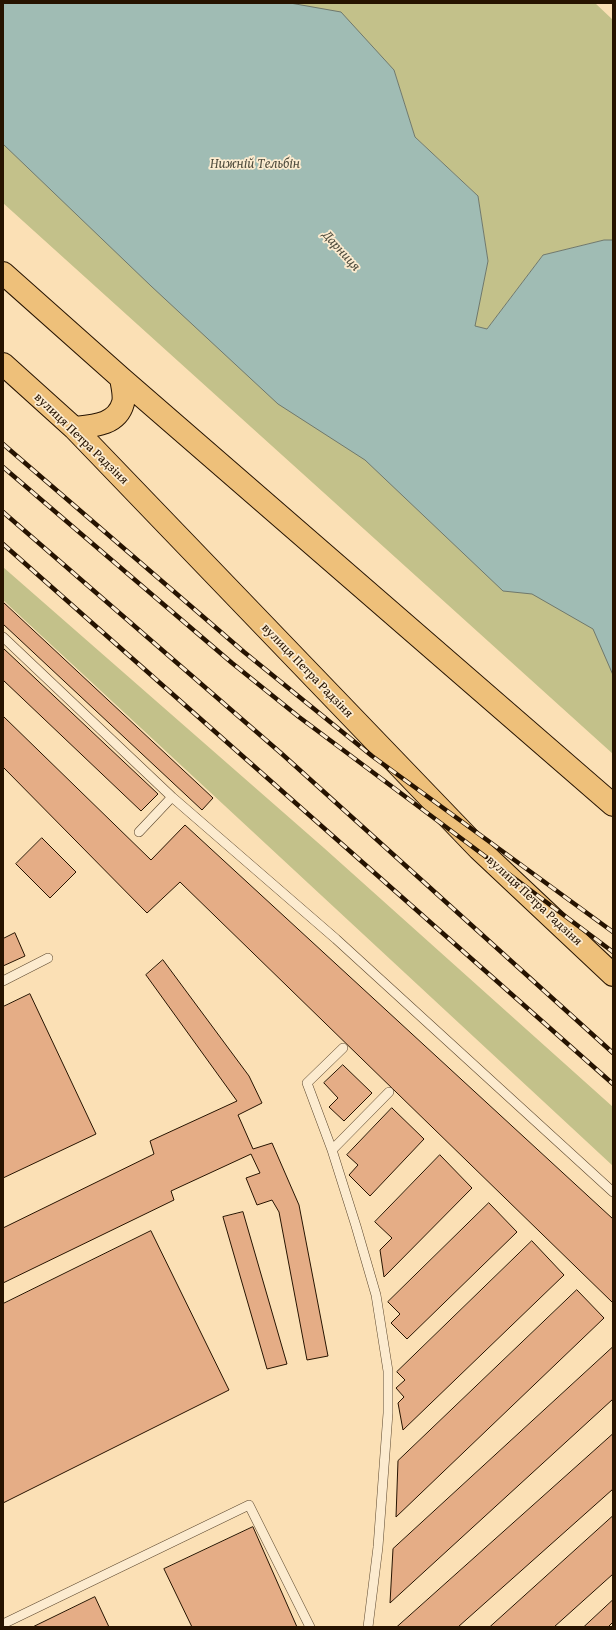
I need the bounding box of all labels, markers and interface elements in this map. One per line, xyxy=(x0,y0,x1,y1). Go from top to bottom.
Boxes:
water label: Нижній Тельбін xyxy=(210,156,300,172)
water label: Дарниця xyxy=(318,227,364,275)
street label: вулиця Петра Радзіня xyxy=(31,390,131,488)
street label: вулиця Петра Радзіня xyxy=(258,621,356,721)
street label: вулиця Петра Радзіня xyxy=(483,853,585,949)

